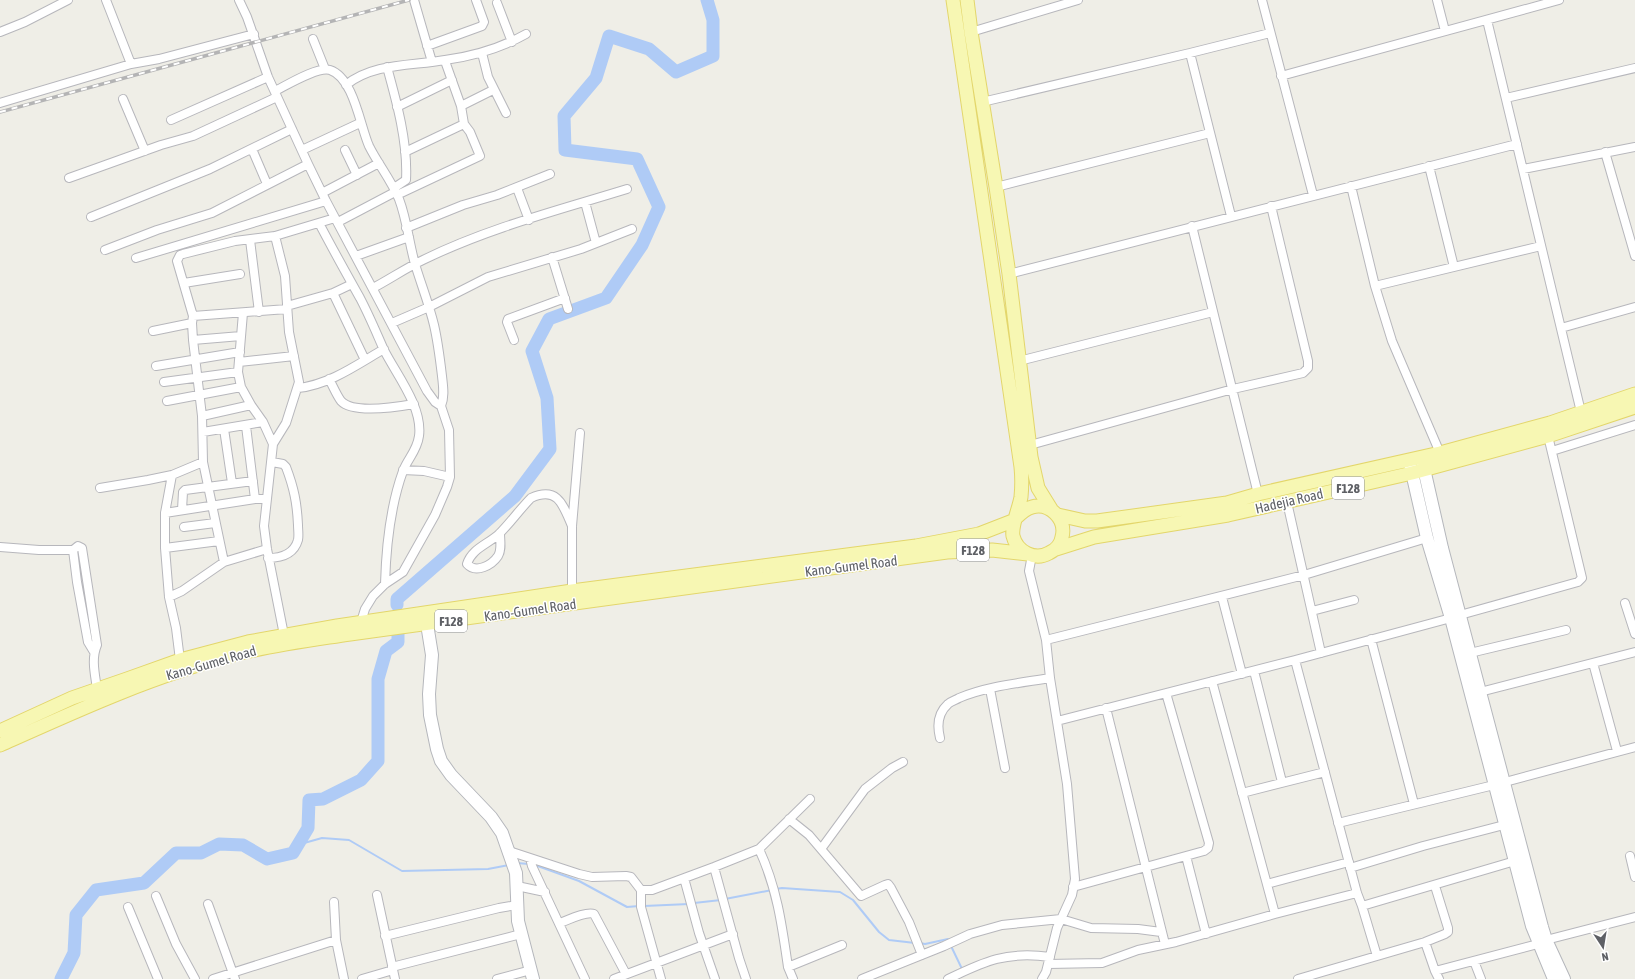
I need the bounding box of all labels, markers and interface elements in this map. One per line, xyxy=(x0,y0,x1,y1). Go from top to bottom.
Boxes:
road number: F128 xyxy=(1332,477,1364,499)
street label: Hadejia Road xyxy=(1253,485,1325,517)
road number: F128 xyxy=(957,539,989,561)
street label: Kano-Gumel Road xyxy=(804,552,898,580)
street label: Kano-Gumel Road xyxy=(483,596,577,624)
road number: F128 xyxy=(435,610,467,632)
street label: Kano-Gumel Road xyxy=(164,643,258,683)
north arrow xyxy=(1583,927,1623,967)
text: N xyxy=(1601,950,1610,963)

